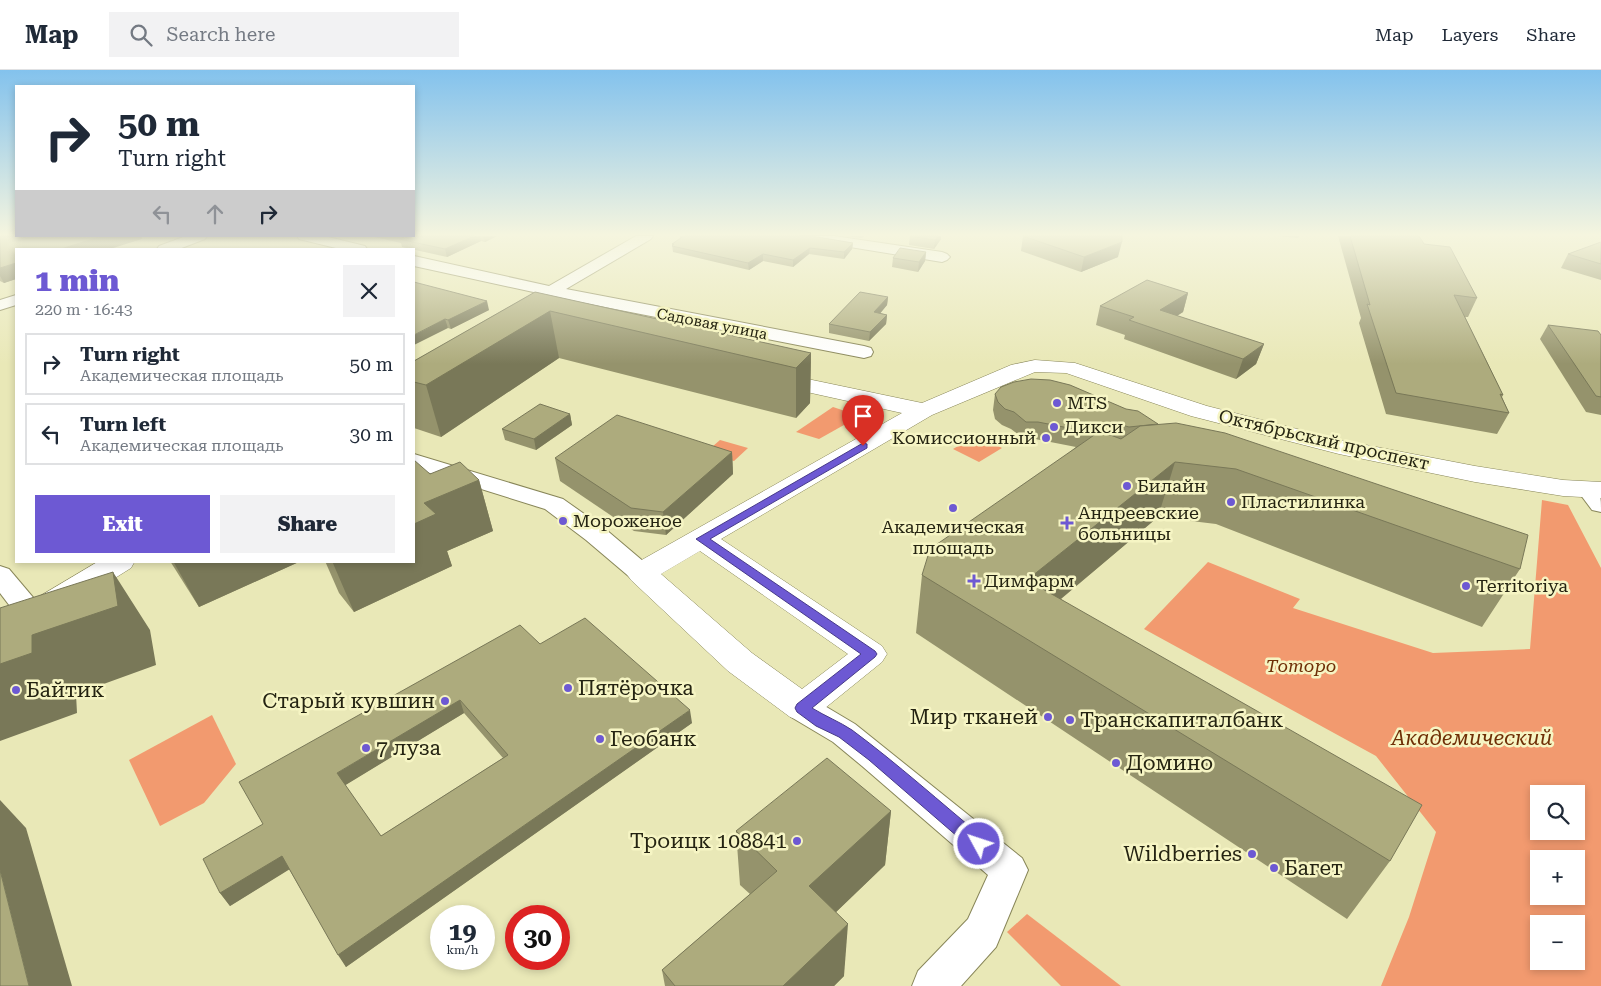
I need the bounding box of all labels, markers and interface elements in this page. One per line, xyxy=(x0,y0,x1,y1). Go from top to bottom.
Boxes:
search box xyxy=(109,12,459,57)
text: Map xyxy=(25,21,79,49)
icon: search xyxy=(127,21,155,49)
text: Search here xyxy=(167,23,275,46)
text: Map xyxy=(1375,24,1414,45)
text: Layers xyxy=(1442,24,1498,45)
text: Share xyxy=(1526,24,1576,45)
text: 50 m xyxy=(118,104,200,145)
icon: right xyxy=(35,105,100,170)
text: Turn right xyxy=(118,146,226,171)
icon: left xyxy=(148,200,176,228)
icon: ahead xyxy=(201,200,229,228)
icon: right xyxy=(254,200,282,228)
text: 1 min xyxy=(35,263,119,298)
button: close xyxy=(343,265,395,317)
text: 220 m · 16:43 xyxy=(35,300,133,319)
street label: Садовая улица xyxy=(655,304,769,344)
text: Turn right xyxy=(80,343,180,366)
icon: right xyxy=(37,350,65,378)
text: 50 m xyxy=(350,353,393,376)
text: Академическая площадь xyxy=(80,366,284,385)
place label: MTS xyxy=(1067,392,1107,413)
pin xyxy=(842,395,884,446)
marker: MTS xyxy=(1051,397,1063,409)
icon: arrive xyxy=(849,402,877,430)
street label: Октябрьский проспект xyxy=(1217,405,1431,474)
text: Turn left xyxy=(80,413,166,436)
place label: Дикси xyxy=(1064,416,1123,437)
icon: left xyxy=(37,420,65,448)
marker: Дикси xyxy=(1048,421,1060,433)
text: 30 m xyxy=(350,423,393,446)
place label: Комиссионный xyxy=(892,427,1036,448)
marker: Комиссионный xyxy=(1040,432,1052,444)
text: Академическая площадь xyxy=(80,436,284,455)
place label: Билайн xyxy=(1137,475,1206,496)
marker: Билайн xyxy=(1121,480,1133,492)
place label: Пластилинка xyxy=(1241,491,1365,512)
button: Exit xyxy=(35,495,210,553)
button: Share xyxy=(220,495,395,553)
marker: Пластилинка xyxy=(1225,496,1237,508)
marker: Академическая площадь xyxy=(947,502,959,514)
place label: Андреевские больницы xyxy=(1078,502,1199,544)
place label: Мороженое xyxy=(573,510,682,531)
marker: Мороженое xyxy=(557,515,569,527)
place label: Академическая площадь xyxy=(881,516,1025,558)
marker: Андреевские больницы xyxy=(1060,516,1074,530)
place label: Димфарм xyxy=(984,570,1074,591)
marker: Димфарм xyxy=(968,575,980,587)
place label: Territoriya xyxy=(1476,575,1568,596)
marker: Territoriya xyxy=(1460,580,1472,592)
park label: Тоторо xyxy=(1266,655,1336,676)
place label: Пятёрочка xyxy=(578,676,694,700)
place label: Байтик xyxy=(26,678,104,702)
marker: Пятёрочка xyxy=(562,682,574,694)
marker: Байтик xyxy=(10,684,22,696)
place label: Старый кувшин xyxy=(262,689,435,713)
marker: Старый кувшин xyxy=(439,695,451,707)
place label: Мир тканей xyxy=(910,705,1038,729)
place label: Транскапиталбанк xyxy=(1080,708,1283,732)
marker: Мир тканей xyxy=(1042,711,1054,723)
marker: Транскапиталбанк xyxy=(1064,714,1076,726)
park label: Академический xyxy=(1389,726,1553,750)
place label: Геобанк xyxy=(610,727,697,751)
marker: Геобанк xyxy=(594,733,606,745)
place label: 7 луза xyxy=(376,736,442,760)
marker: 7 луза xyxy=(360,742,372,754)
place label: Домино xyxy=(1126,751,1213,775)
marker: Домино xyxy=(1110,757,1122,769)
map controls xyxy=(1530,785,1585,970)
button: search xyxy=(1530,785,1585,840)
position arrow xyxy=(952,817,1004,869)
place label: Троицк 108841 xyxy=(630,829,787,853)
marker: Троицк 108841 xyxy=(791,835,803,847)
place label: Wildberries xyxy=(1124,842,1242,866)
marker: Wildberries xyxy=(1246,848,1258,860)
button: + xyxy=(1530,850,1585,905)
place label: Багет xyxy=(1284,856,1343,880)
marker: Багет xyxy=(1268,862,1280,874)
speed limit sign: 30 xyxy=(505,905,570,970)
button: − xyxy=(1530,915,1585,970)
text: 19 xyxy=(448,917,477,946)
text: km/h xyxy=(446,943,479,957)

